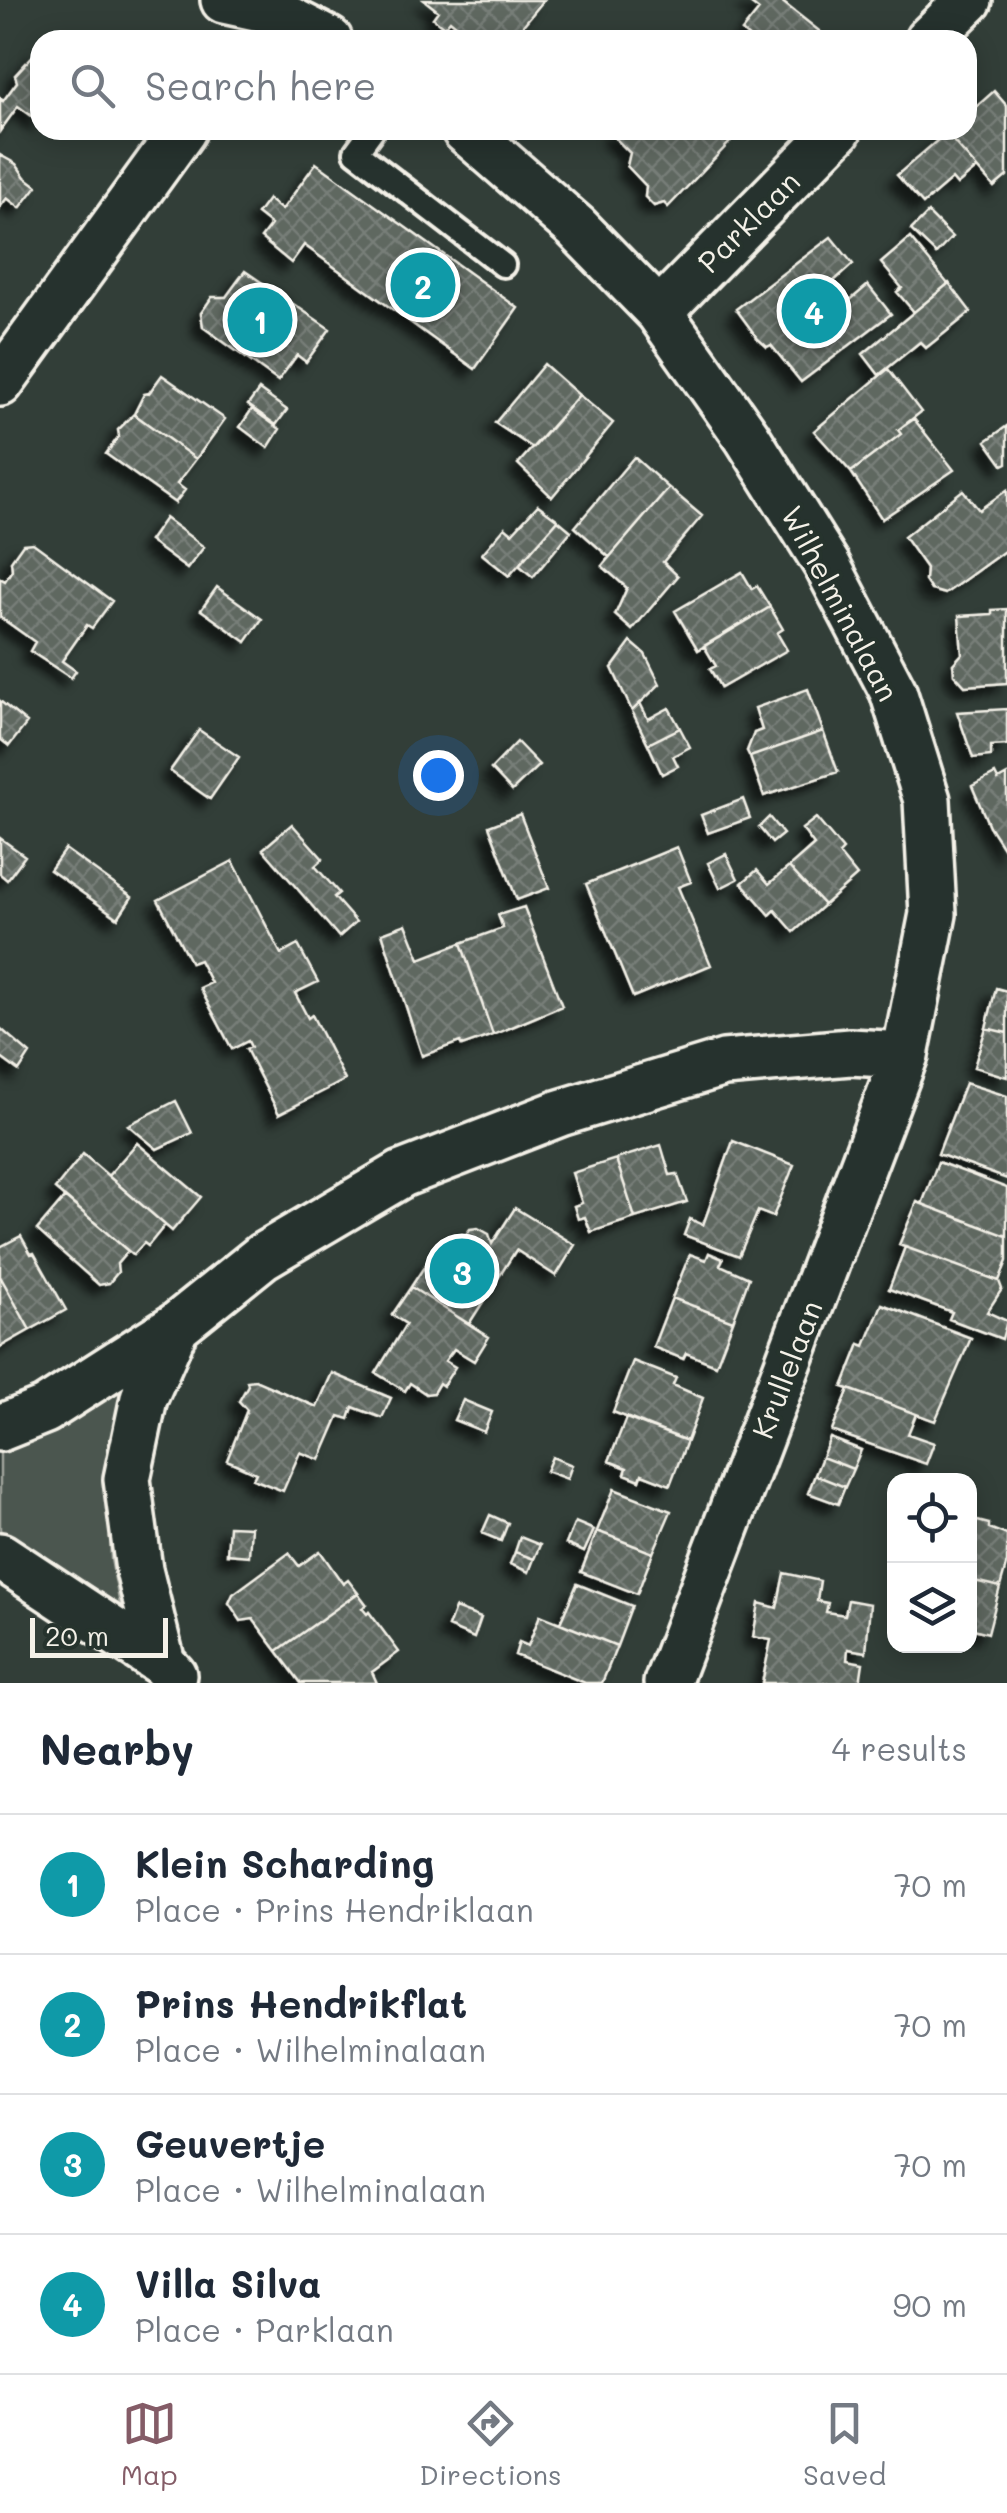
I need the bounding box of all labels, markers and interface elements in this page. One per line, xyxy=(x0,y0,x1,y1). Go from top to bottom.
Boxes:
search box xyxy=(30,30,977,140)
icon: search xyxy=(65,58,120,113)
text: Search here xyxy=(145,60,376,110)
street label: Parklaan xyxy=(688,161,808,281)
pin: 2 xyxy=(390,248,456,322)
pin: 4 xyxy=(782,274,846,348)
pin: 1 xyxy=(228,282,292,358)
street label: Wilhelminalaan xyxy=(773,498,909,708)
your location xyxy=(413,750,464,801)
pin: 3 xyxy=(430,1234,494,1308)
street label: Krullelaan xyxy=(741,1294,831,1444)
map controls xyxy=(887,1473,977,1653)
button: locate xyxy=(887,1473,977,1563)
button: layers xyxy=(887,1563,977,1653)
scale bar xyxy=(30,1613,168,1658)
text: 20 m xyxy=(45,1617,109,1653)
text: Nearby xyxy=(40,1721,194,1776)
text: 4 results xyxy=(831,1727,967,1769)
text: Klein Scharding xyxy=(135,1838,434,1888)
text: 1 xyxy=(65,1863,80,1905)
text: 70 m xyxy=(894,1863,967,1905)
text: Place · Prins Hendriklaan xyxy=(135,1888,534,1930)
text: Prins Hendrikflat xyxy=(135,1978,467,2028)
text: 2 xyxy=(64,2003,81,2045)
text: 70 m xyxy=(894,2003,967,2045)
text: Place · Wilhelminalaan xyxy=(135,2028,486,2070)
text: Geuvertje xyxy=(135,2118,326,2168)
text: 3 xyxy=(63,2143,82,2185)
text: 70 m xyxy=(894,2143,967,2185)
text: Place · Wilhelminalaan xyxy=(135,2168,486,2210)
text: Villa Silva xyxy=(135,2258,321,2308)
text: 4 xyxy=(62,2283,83,2325)
text: 90 m xyxy=(893,2283,967,2325)
text: Place · Parklaan xyxy=(135,2308,394,2350)
tab: Map xyxy=(121,2396,178,2492)
tab: Directions xyxy=(419,2396,562,2492)
tab: Saved xyxy=(803,2396,886,2492)

